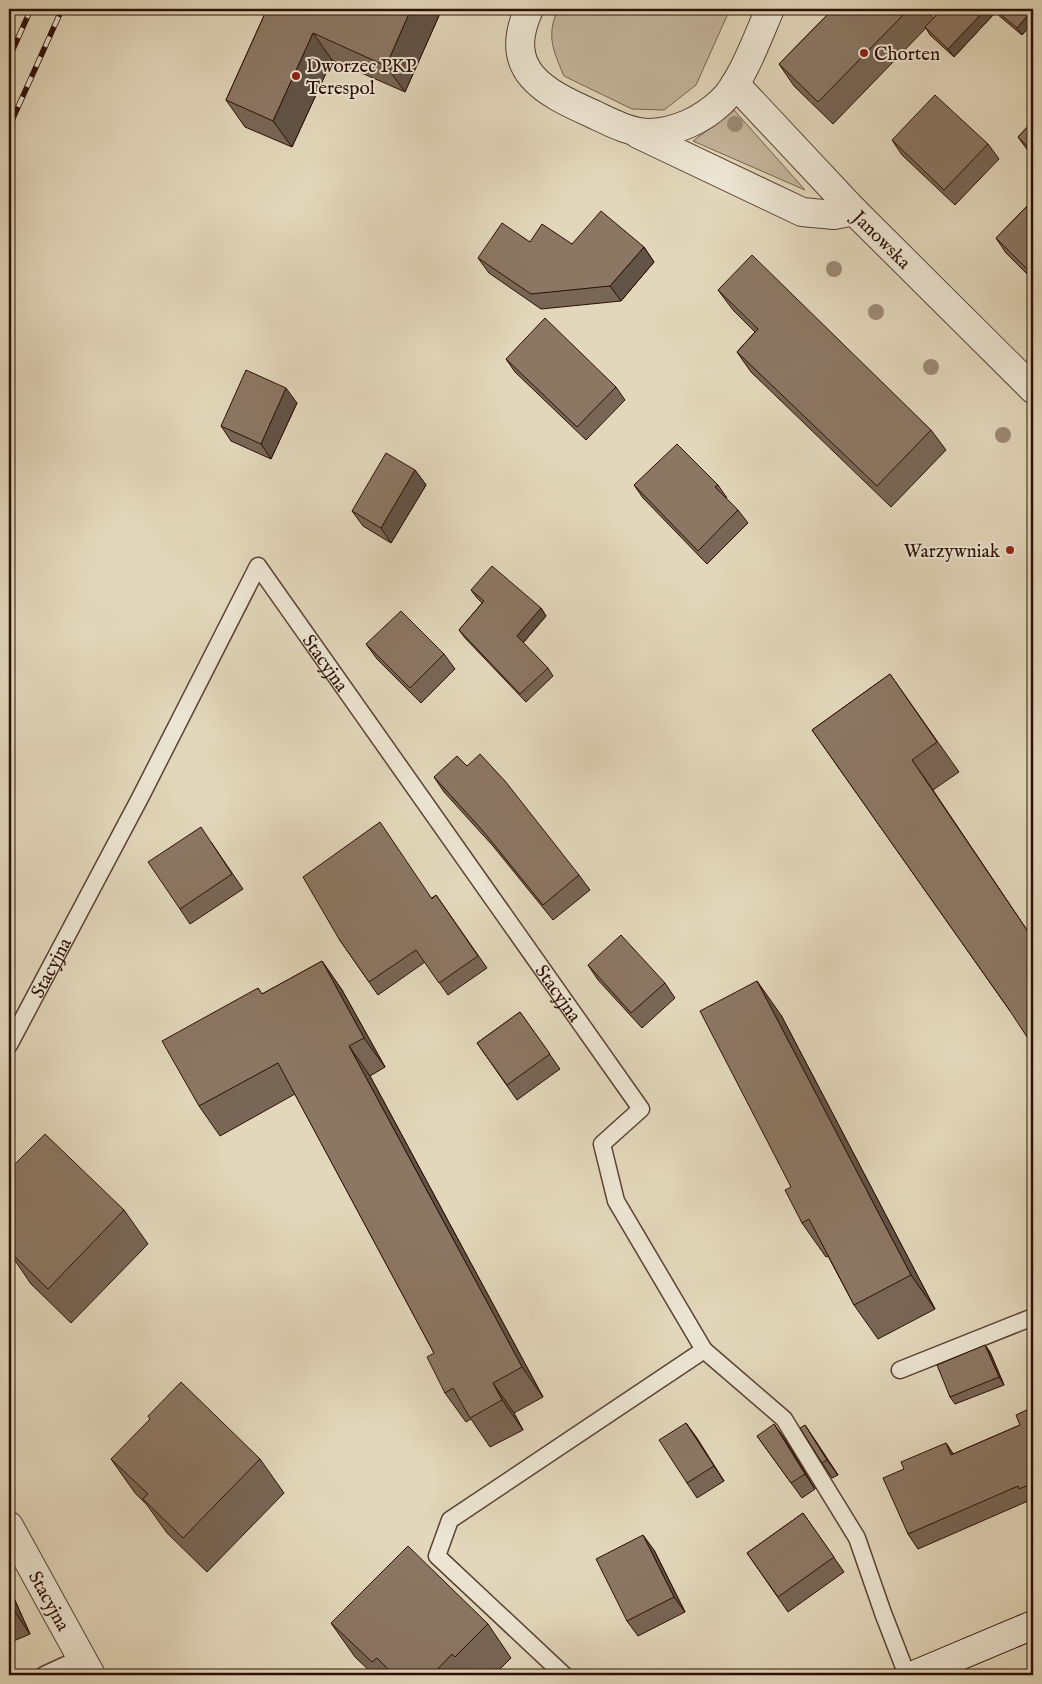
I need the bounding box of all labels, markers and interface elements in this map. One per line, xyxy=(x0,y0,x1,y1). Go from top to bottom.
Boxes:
place label: Chorten xyxy=(874,43,940,67)
marker: Chorten xyxy=(858,47,870,59)
place label: Dworzec PKP Terespol xyxy=(306,55,416,101)
marker: Dworzec PKP Terespol xyxy=(290,70,302,82)
street label: Janowska xyxy=(845,205,916,275)
place label: Warzywniak xyxy=(904,540,1001,564)
marker: Warzywniak xyxy=(1004,544,1016,556)
street label: Stacyjna xyxy=(296,630,353,698)
street label: Stacyjna xyxy=(26,933,78,1002)
street label: Stacyjna xyxy=(529,960,586,1028)
street label: Stacyjna xyxy=(22,1567,75,1636)

